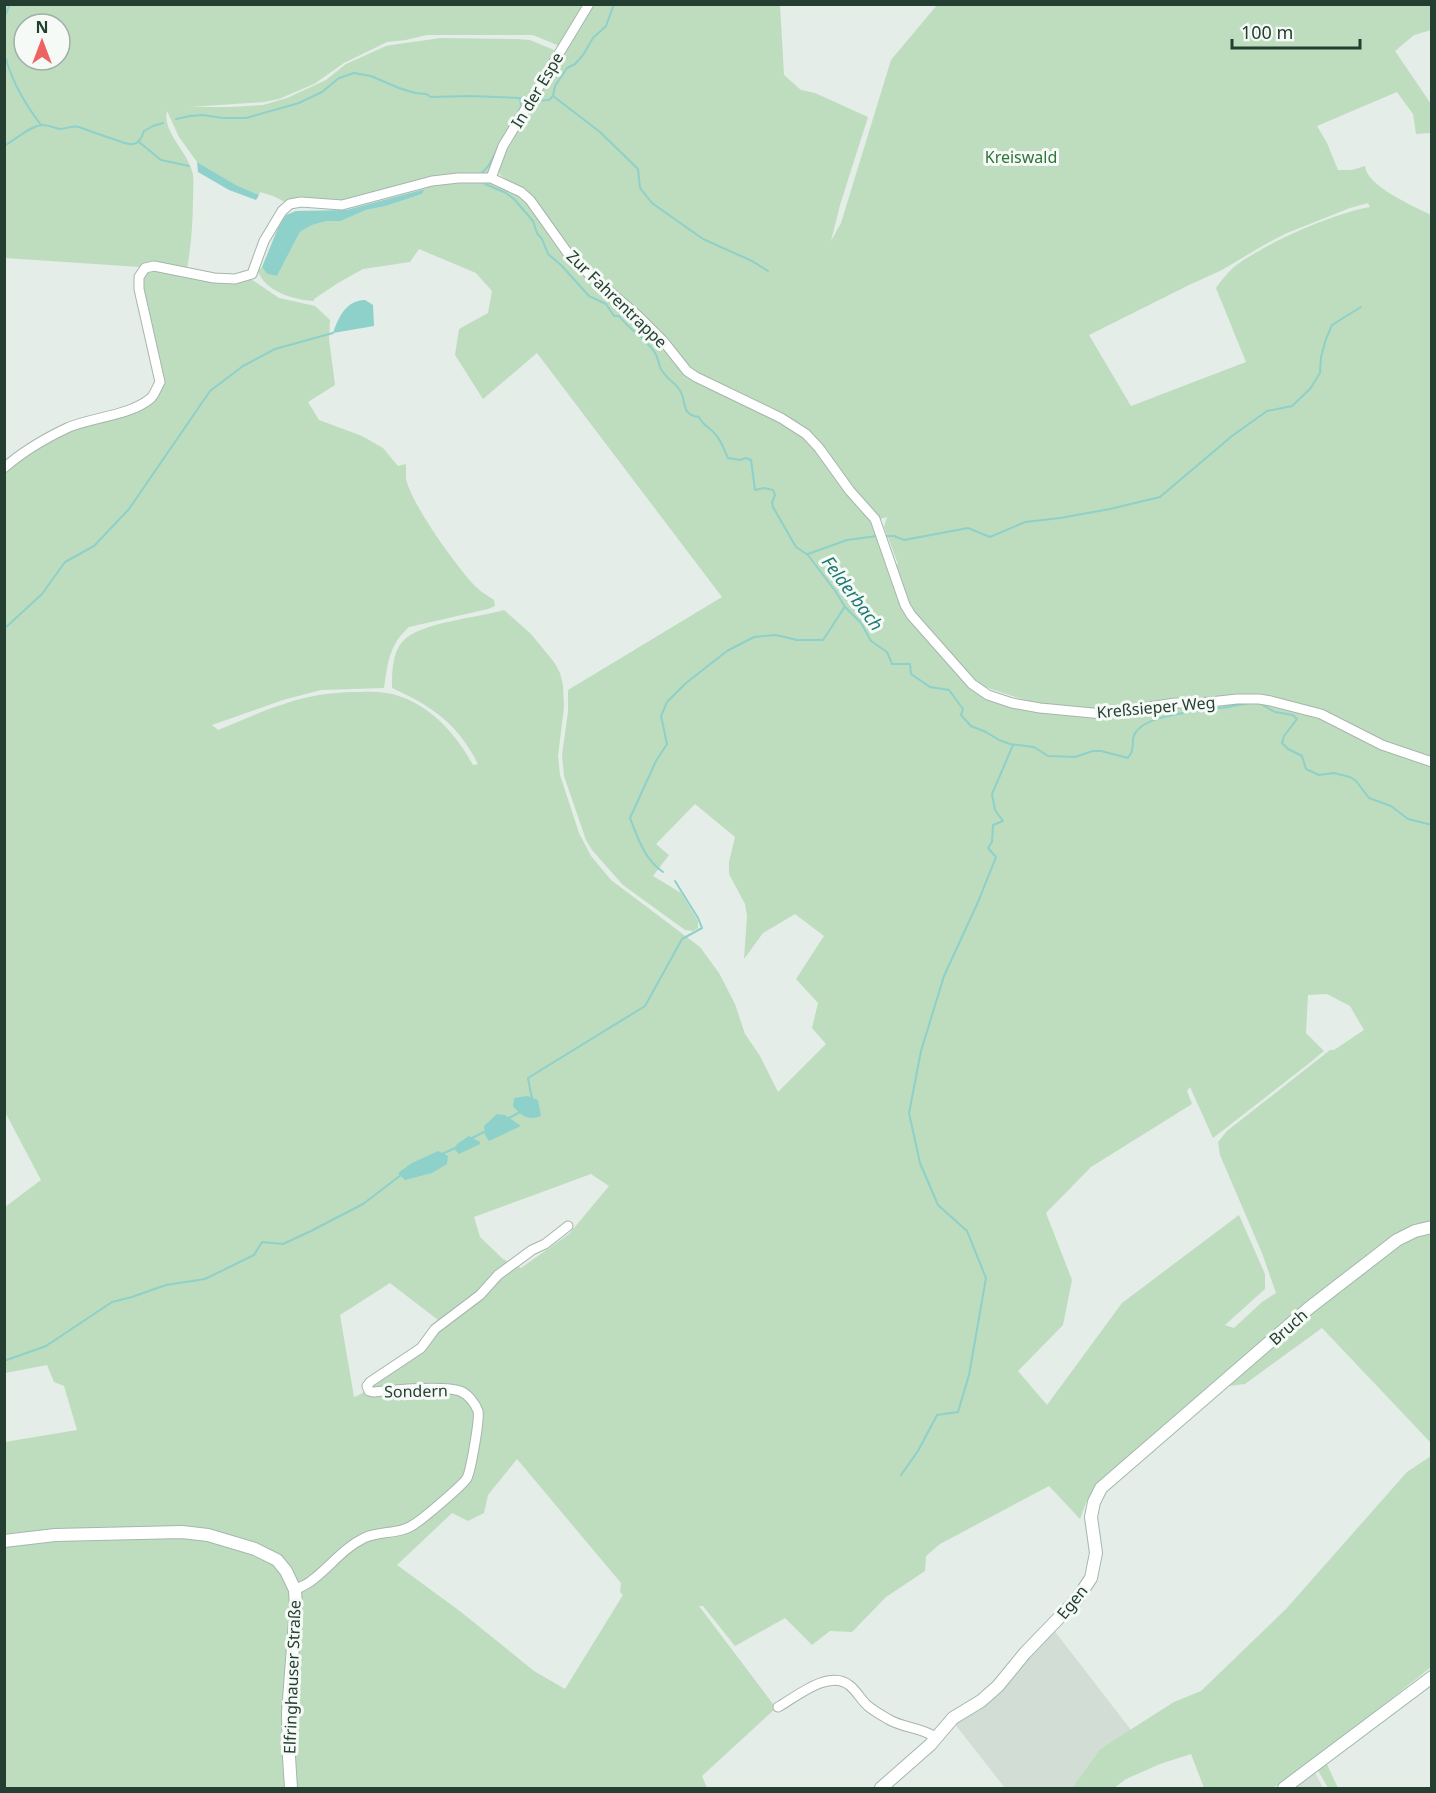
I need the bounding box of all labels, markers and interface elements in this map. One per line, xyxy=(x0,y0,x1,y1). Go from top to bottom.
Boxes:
north arrow xyxy=(12,12,72,72)
scale bar xyxy=(1232,12,1360,50)
text: N xyxy=(35,16,49,38)
text: 100 m xyxy=(1241,20,1293,44)
street label: In der Espe xyxy=(506,48,568,132)
park label: Kreiswald xyxy=(985,146,1057,168)
street label: Zur Fahrentrappe xyxy=(562,245,672,353)
water label: Felderbach xyxy=(817,551,889,635)
street label: Kreßsieper Weg xyxy=(1096,691,1216,723)
street label: Bruch xyxy=(1264,1304,1312,1350)
street label: Sondern xyxy=(384,1379,448,1403)
street label: Egen xyxy=(1052,1580,1092,1624)
street label: Elfringhauser Straße xyxy=(278,1600,306,1754)

